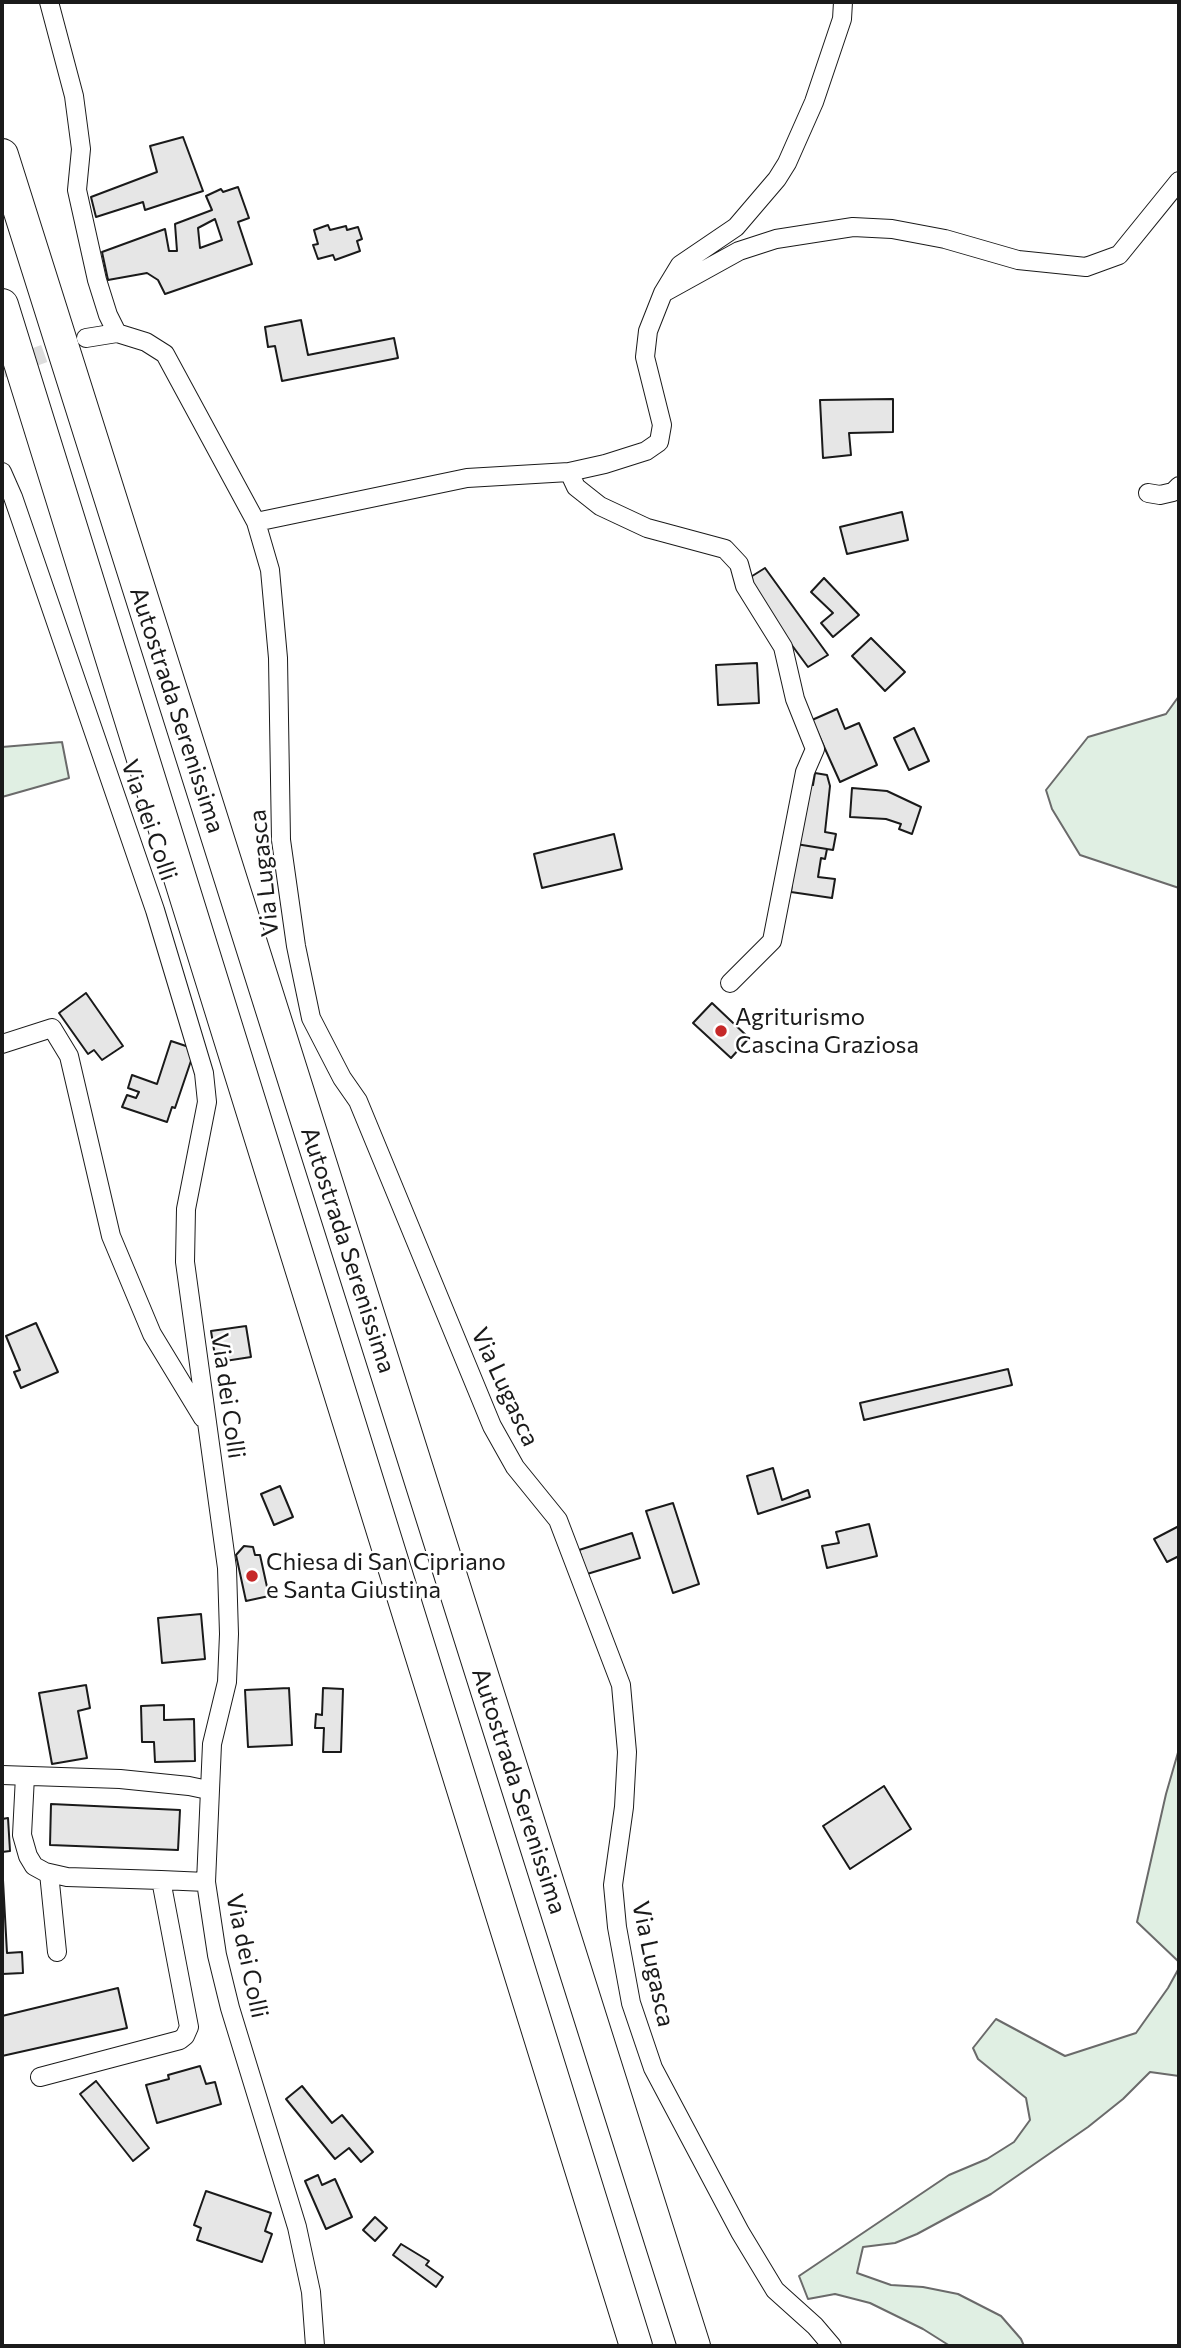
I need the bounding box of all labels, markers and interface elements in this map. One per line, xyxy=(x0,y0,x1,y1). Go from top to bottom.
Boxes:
street label: Autostrada Serenissima xyxy=(124,583,230,837)
street label: Via dei Colli xyxy=(115,756,183,884)
street label: Via Lugasca xyxy=(243,808,285,938)
place label: Agriturismo Cascina Graziosa xyxy=(735,1003,919,1059)
marker: Agriturismo Cascina Graziosa xyxy=(713,1023,729,1039)
street label: Autostrada Serenissima xyxy=(295,1123,401,1377)
street label: Via Lugasca xyxy=(465,1323,545,1451)
street label: Via dei Colli xyxy=(205,1332,251,1460)
place label: Chiesa di San Cipriano e Santa Giustina xyxy=(266,1548,506,1604)
marker: Chiesa di San Cipriano e Santa Giustina xyxy=(244,1568,260,1584)
street label: Autostrada Serenissima xyxy=(466,1664,572,1918)
street label: Via dei Colli xyxy=(220,1891,274,2021)
street label: Via Lugasca xyxy=(626,1899,680,2029)

